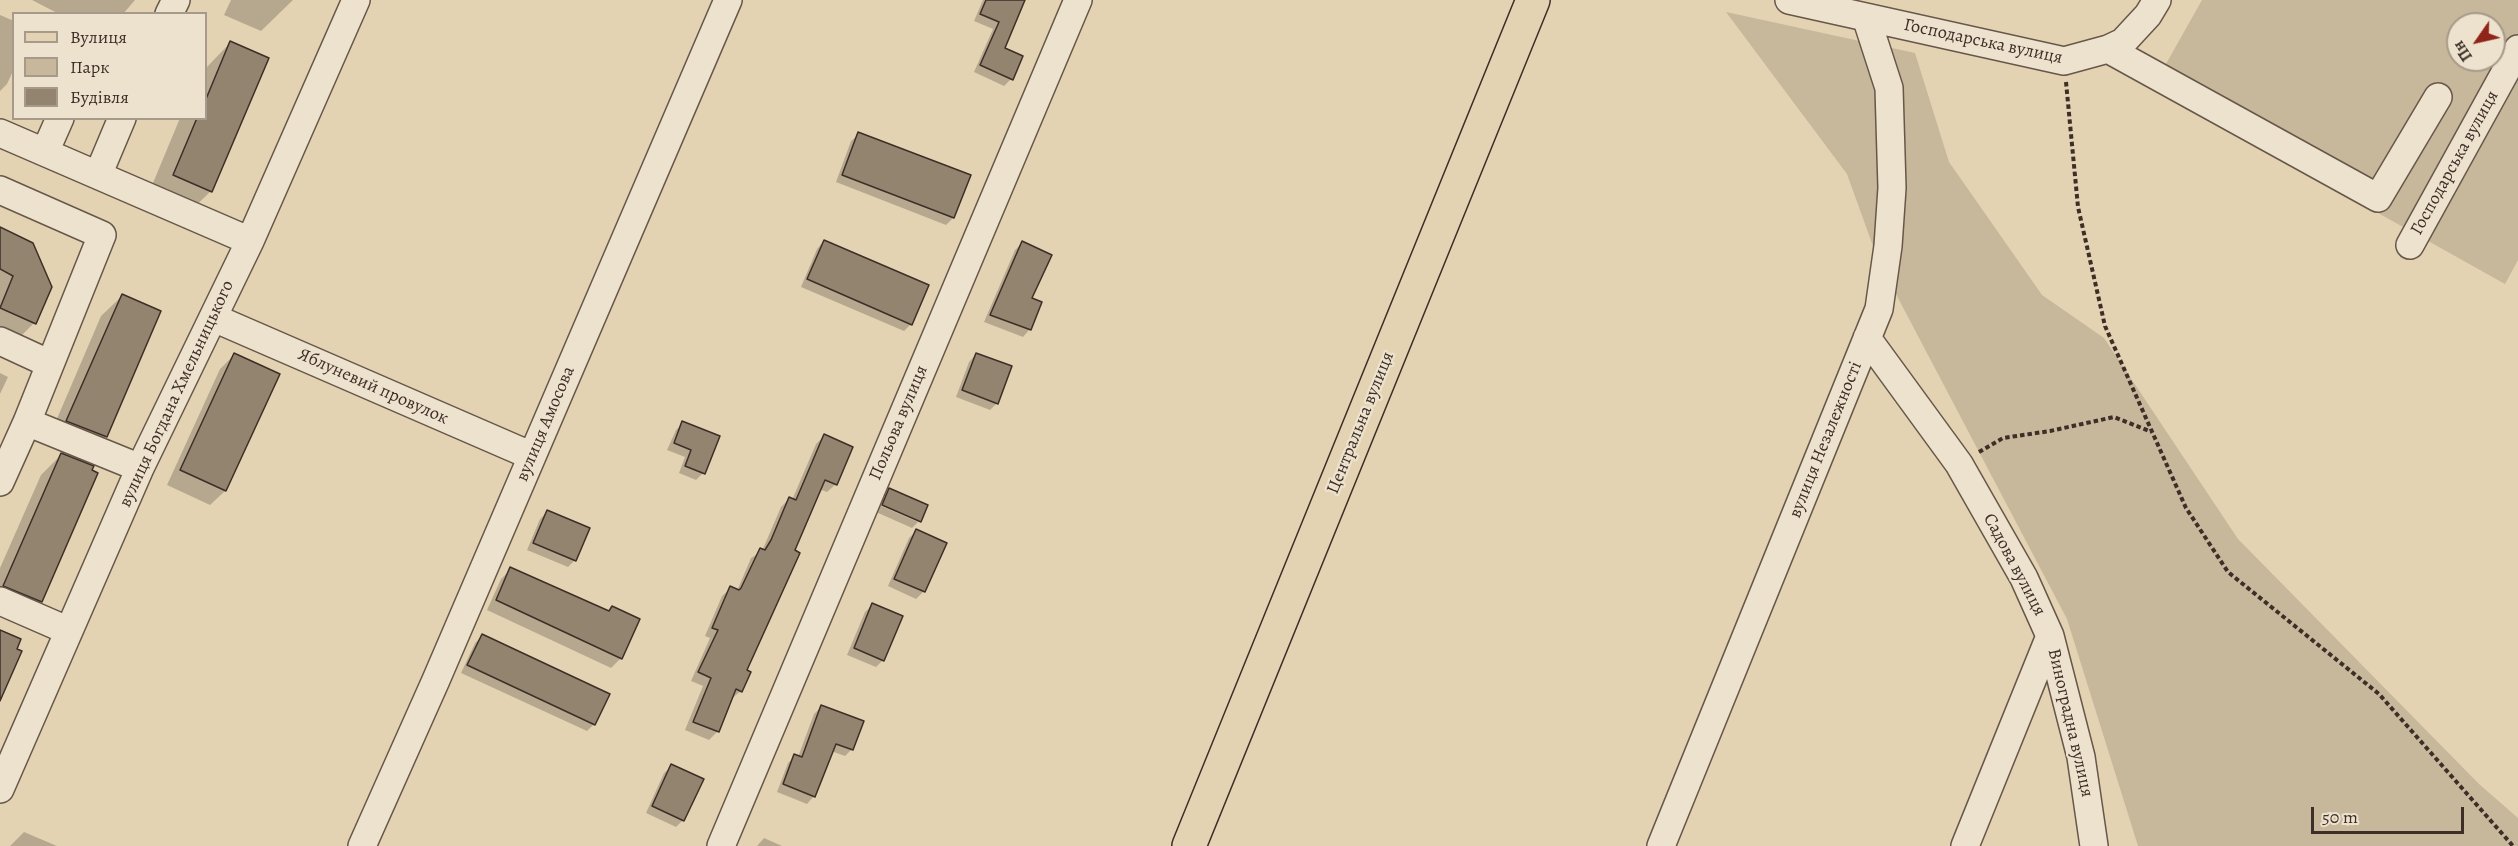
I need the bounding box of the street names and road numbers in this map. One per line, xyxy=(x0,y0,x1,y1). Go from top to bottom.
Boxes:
street label: Господарська вулиця xyxy=(1902,15,2064,69)
street label: Господарська вулиця xyxy=(2406,87,2504,239)
street label: вулиця Богдана Хмельницького xyxy=(115,277,239,511)
street label: Яблуневий провулок xyxy=(294,344,452,430)
street label: Центральна вулиця xyxy=(1323,349,1399,497)
street label: вулиця Незалежності xyxy=(1785,359,1867,521)
street label: Польова вулиця xyxy=(865,362,933,484)
street label: вулиця Амосова xyxy=(512,363,580,485)
street label: Садова вулиця xyxy=(1978,510,2050,620)
street label: Виноградна вулиця xyxy=(2042,646,2098,800)

